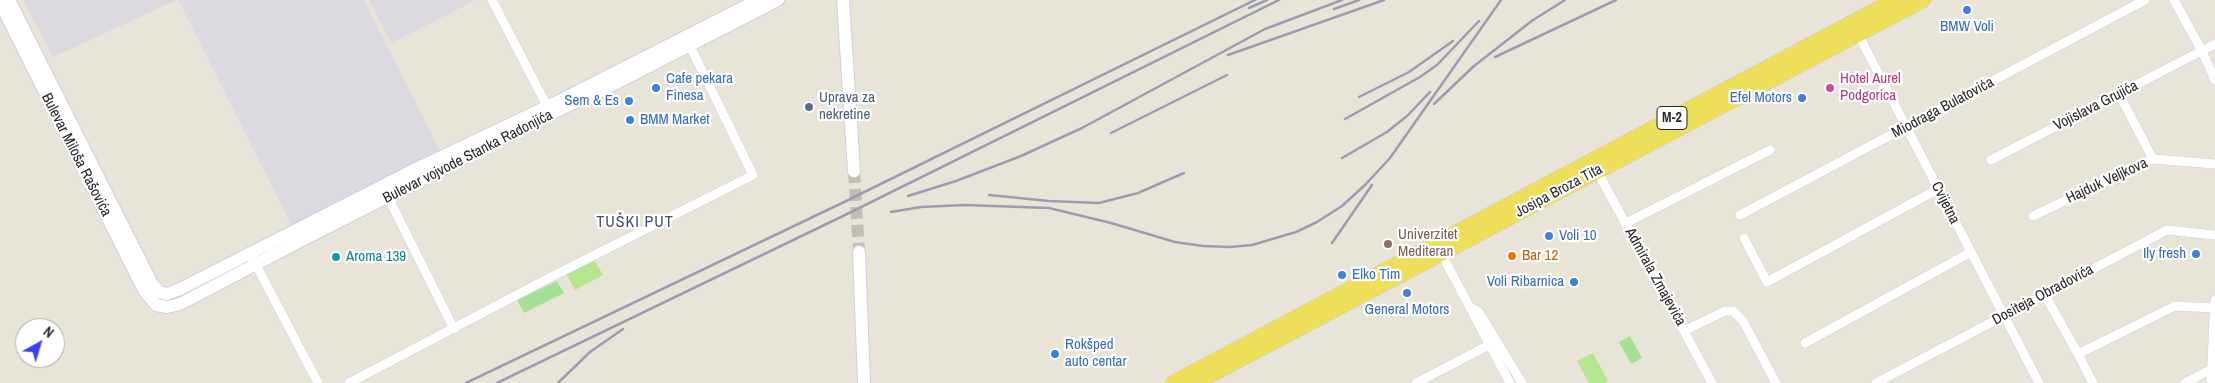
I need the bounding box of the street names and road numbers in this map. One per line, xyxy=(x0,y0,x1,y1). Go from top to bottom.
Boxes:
street label: Miodraga Bulatovića xyxy=(1889,74,1997,142)
street label: Vojislava Grujića xyxy=(2051,77,2141,135)
street label: Bulevar Miloša Rašovića xyxy=(37,90,115,220)
street label: Bulevar vojvode Stanka Radonjića xyxy=(380,106,556,208)
road number: M-2 xyxy=(1657,106,1687,130)
street label: Hajduk Veljkova xyxy=(2064,154,2150,208)
street label: Josipa Broza Tita xyxy=(1512,160,1606,222)
street label: Cvijetna xyxy=(1927,179,1963,227)
street label: Admirala Zmajevića xyxy=(1621,225,1689,329)
street label: Dositeja Obradovića xyxy=(1989,261,2097,329)

